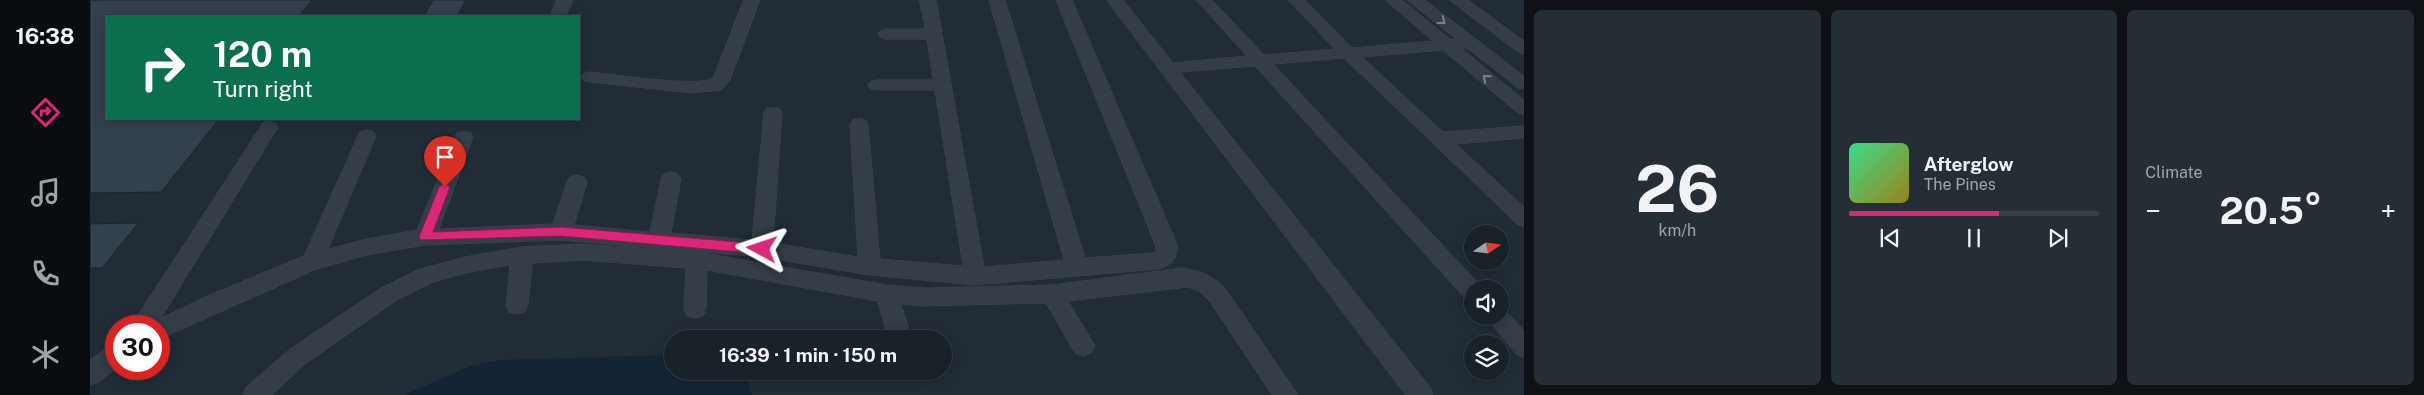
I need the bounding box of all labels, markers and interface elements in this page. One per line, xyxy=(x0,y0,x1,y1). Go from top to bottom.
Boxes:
one-way arrow xyxy=(1436,16,1445,24)
text: 16:38 xyxy=(15,23,75,49)
text: 120 m xyxy=(213,34,312,75)
icon: right xyxy=(130,35,195,100)
one-way arrow xyxy=(1483,75,1492,84)
text: Turn right xyxy=(213,76,313,102)
icon: directions xyxy=(28,95,63,130)
pin xyxy=(424,136,466,187)
icon: arrive xyxy=(431,143,459,171)
text: 26 xyxy=(1635,150,1719,227)
text: Afterglow xyxy=(1924,153,2013,175)
text: Climate xyxy=(2145,163,2203,182)
icon: music xyxy=(28,175,63,210)
text: The Pines xyxy=(1924,175,1996,194)
text: 20.5° xyxy=(2219,188,2322,233)
text: − xyxy=(2145,194,2161,227)
text: + xyxy=(2380,194,2396,227)
text: km/h xyxy=(1659,221,1696,240)
position arrow xyxy=(735,222,787,274)
icon: previous xyxy=(1876,224,1904,252)
icon: pause xyxy=(1960,224,1988,252)
icon: next xyxy=(2044,224,2072,252)
north arrow xyxy=(1464,225,1509,270)
map controls xyxy=(1464,225,1509,380)
icon: phone xyxy=(28,256,63,291)
button: sound xyxy=(1464,280,1509,325)
speed limit sign: 30 xyxy=(105,315,170,380)
button: layers xyxy=(1464,335,1509,380)
icon: climate xyxy=(28,337,63,372)
text: 16:39 · 1 min · 150 m xyxy=(719,344,897,366)

